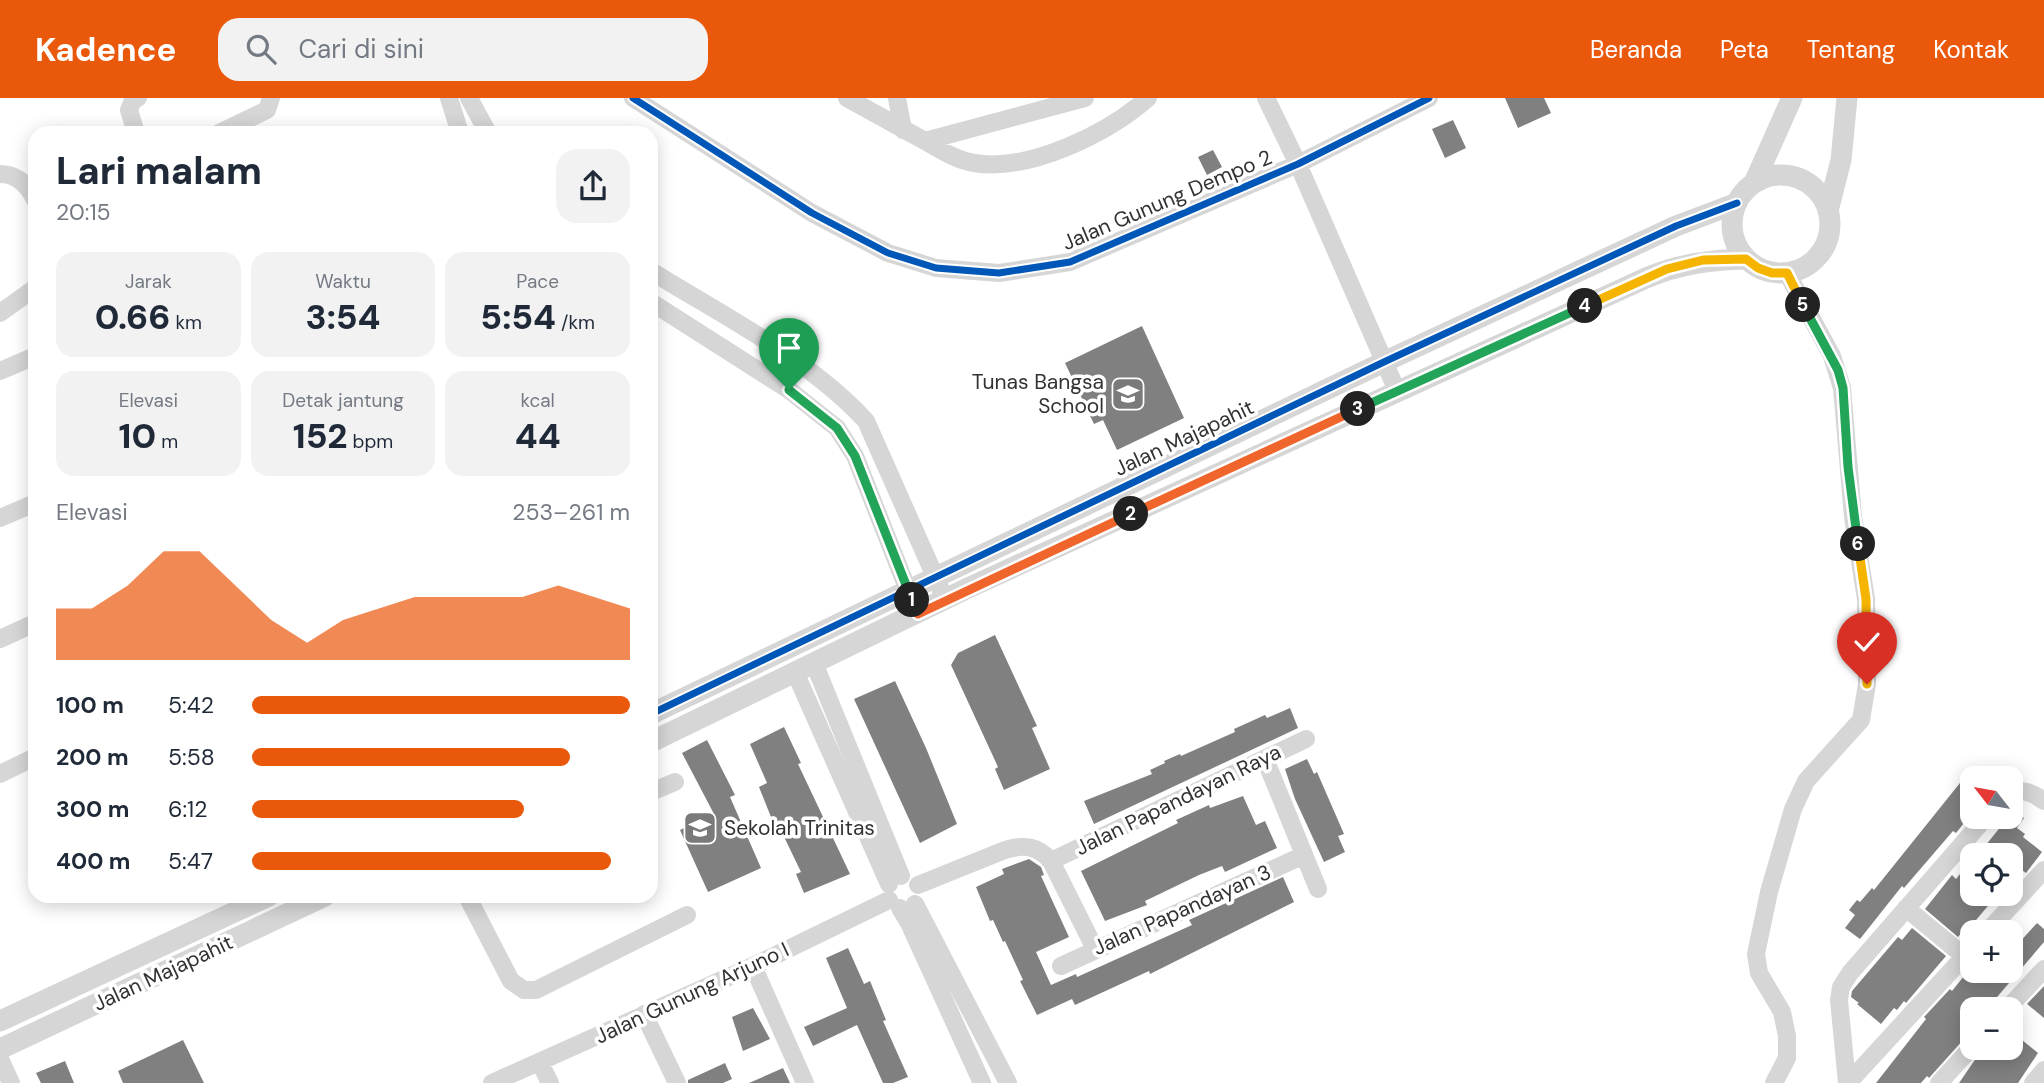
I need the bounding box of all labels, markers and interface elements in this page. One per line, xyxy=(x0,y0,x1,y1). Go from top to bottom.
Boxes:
search box xyxy=(218,18,708,81)
text: Kadence xyxy=(35,28,176,71)
icon: search xyxy=(242,30,280,68)
text: Cari di sini xyxy=(298,32,424,66)
text: Beranda xyxy=(1590,34,1682,65)
text: Peta xyxy=(1720,34,1769,65)
text: Tentang xyxy=(1807,34,1895,65)
text: Kontak xyxy=(1933,34,2009,65)
street label: Jalan Gunung Dempo 2 xyxy=(1058,143,1276,257)
text: Lari malam xyxy=(56,146,262,196)
button: share xyxy=(556,149,630,223)
text: 20:15 xyxy=(56,197,111,227)
text: Jarak xyxy=(125,269,172,294)
text: Waktu xyxy=(315,269,371,294)
text: Pace xyxy=(516,269,559,294)
pin: 4 xyxy=(1568,288,1602,324)
pin: 5 xyxy=(1786,288,1820,322)
text: 5 xyxy=(1797,292,1808,317)
text: 4 xyxy=(1578,293,1591,318)
text: 0.66 xyxy=(95,294,170,340)
text: 3:54 xyxy=(306,294,380,340)
text: 5:54 xyxy=(480,294,556,340)
text: km xyxy=(170,310,202,335)
text: /km xyxy=(556,310,595,335)
pin xyxy=(759,318,819,390)
icon: arrive xyxy=(770,329,808,367)
place label: Tunas Bangsa School xyxy=(972,368,1104,420)
school or university icon: Tunas Bangsa School xyxy=(1109,375,1147,413)
text: Elevasi xyxy=(119,388,178,413)
text: Detak jantung xyxy=(282,388,404,413)
text: kcal xyxy=(520,388,555,413)
pin: 3 xyxy=(1340,392,1376,426)
street label: Jalan Majapahit xyxy=(1110,393,1258,483)
text: 3 xyxy=(1352,396,1363,421)
text: 10 xyxy=(119,413,156,459)
text: 152 xyxy=(293,413,347,459)
text: 44 xyxy=(515,413,561,459)
text: m xyxy=(156,429,178,454)
text: bpm xyxy=(347,429,393,454)
pin: 2 xyxy=(1114,496,1148,532)
text: Elevasi xyxy=(56,497,128,527)
text: 253–261 m xyxy=(512,497,630,527)
text: 2 xyxy=(1125,501,1136,526)
pin: 6 xyxy=(1840,526,1876,562)
text: 6 xyxy=(1851,531,1864,556)
pin: 1 xyxy=(894,582,930,618)
text: 1 xyxy=(908,587,915,612)
pin xyxy=(1837,612,1897,684)
icon: check xyxy=(1848,623,1886,661)
text: 100 m xyxy=(56,690,124,720)
text: 5:42 xyxy=(168,690,214,720)
street label: Jalan Papandayan Raya xyxy=(1071,738,1285,862)
text: 200 m xyxy=(56,742,129,772)
text: 5:58 xyxy=(168,742,215,772)
north arrow xyxy=(1960,766,2023,830)
map controls xyxy=(1960,766,2023,1060)
text: 300 m xyxy=(56,794,129,824)
text: 6:12 xyxy=(168,794,208,824)
school or university icon: Sekolah Trinitas xyxy=(681,809,719,847)
place label: Sekolah Trinitas xyxy=(724,814,875,842)
button: locate xyxy=(1960,843,2023,906)
text: 400 m xyxy=(56,846,130,876)
text: 5:47 xyxy=(168,846,213,876)
street label: Jalan Papandayan 3 xyxy=(1089,858,1275,962)
button: + xyxy=(1960,920,2023,983)
street label: Jalan Majapahit xyxy=(89,928,237,1018)
street label: Jalan Gunung Arjuno I xyxy=(590,936,794,1050)
button: − xyxy=(1960,997,2023,1060)

